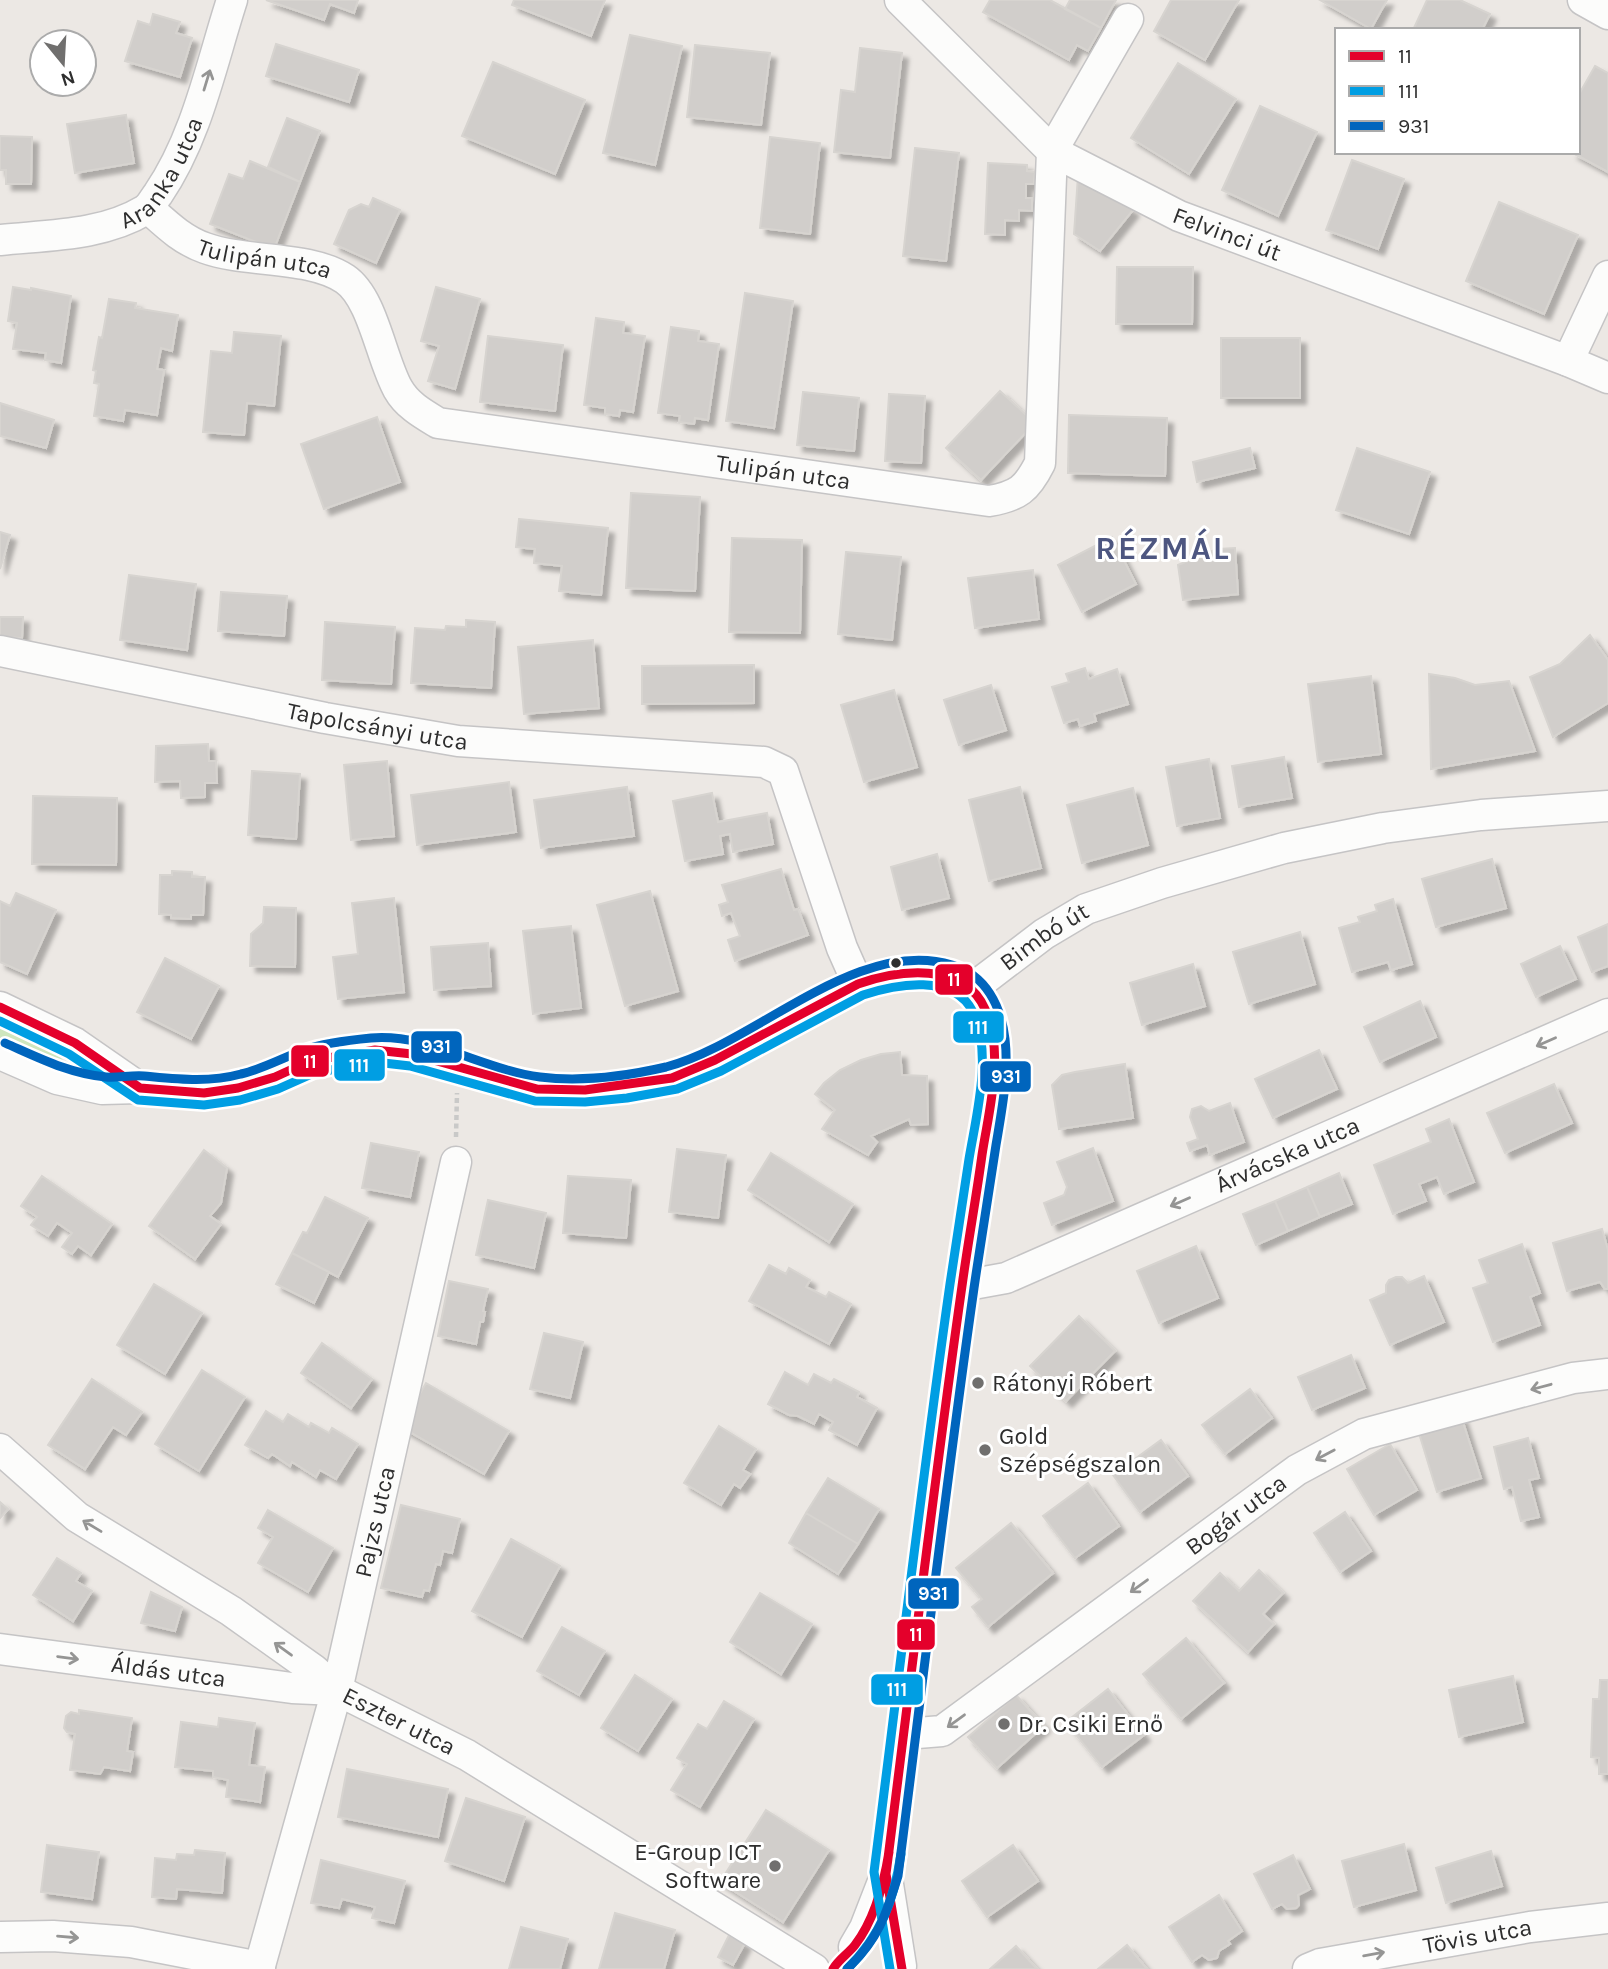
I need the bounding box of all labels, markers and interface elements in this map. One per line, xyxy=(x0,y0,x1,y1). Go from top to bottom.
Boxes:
north arrow xyxy=(28,28,98,98)
legend xyxy=(1335,28,1580,154)
text: 11 xyxy=(1398,44,1412,68)
text: N xyxy=(58,66,78,91)
one-way arrow xyxy=(201,69,214,91)
text: 111 xyxy=(1398,79,1419,103)
street label: Aranka utca xyxy=(116,113,209,234)
text: 931 xyxy=(1398,114,1430,138)
street label: Felvinci út xyxy=(1169,201,1285,267)
street label: Tulipán utca xyxy=(194,233,336,285)
street label: Tulipán utca xyxy=(714,449,852,495)
district label: RÉZMÁL xyxy=(1095,528,1231,567)
street label: Tapolcsányi utca xyxy=(285,697,469,756)
street label: Bimbó út xyxy=(994,897,1094,976)
unlabelled marker xyxy=(889,956,903,970)
line badge: 11 xyxy=(934,963,974,996)
text: 11 xyxy=(947,969,961,991)
line badge: 111 xyxy=(952,1010,1005,1044)
text: 111 xyxy=(968,1017,988,1039)
line badge: 931 xyxy=(410,1030,463,1064)
text: 931 xyxy=(421,1036,451,1058)
one-way arrow xyxy=(1535,1036,1557,1049)
line badge: 11 xyxy=(290,1044,330,1078)
line badge: 111 xyxy=(333,1048,386,1082)
text: 11 xyxy=(303,1051,317,1073)
text: 111 xyxy=(349,1055,369,1077)
line badge: 931 xyxy=(979,1060,1032,1093)
text: 931 xyxy=(991,1066,1021,1088)
street label: Árvácska utca xyxy=(1211,1111,1364,1198)
one-way arrow xyxy=(1170,1196,1191,1209)
place label: Rátonyi Róbert xyxy=(992,1369,1153,1397)
marker: Rátonyi Róbert xyxy=(970,1375,986,1391)
one-way arrow xyxy=(1530,1381,1553,1394)
place label: Gold Szépségszalon xyxy=(999,1422,1161,1478)
marker: Gold Szépségszalon xyxy=(977,1442,993,1458)
one-way arrow xyxy=(1315,1448,1336,1462)
street label: Pajzs utca xyxy=(349,1464,401,1580)
street label: Bogár utca xyxy=(1180,1469,1292,1561)
one-way arrow xyxy=(82,1519,102,1533)
line badge: 931 xyxy=(907,1577,960,1610)
one-way arrow xyxy=(1131,1578,1149,1593)
text: 931 xyxy=(918,1583,948,1605)
line badge: 11 xyxy=(896,1618,936,1651)
text: 11 xyxy=(909,1624,923,1646)
one-way arrow xyxy=(274,1641,293,1656)
street label: Áldás utca xyxy=(109,1649,228,1693)
one-way arrow xyxy=(56,1652,78,1665)
line badge: 111 xyxy=(870,1673,924,1706)
text: 111 xyxy=(887,1679,907,1701)
street label: Eszter utca xyxy=(338,1681,460,1761)
place label: Dr. Csiki Ernő xyxy=(1018,1710,1163,1738)
one-way arrow xyxy=(947,1713,966,1728)
marker: Dr. Csiki Ernő xyxy=(996,1716,1012,1732)
place label: E-Group ICT Software xyxy=(634,1838,761,1894)
marker: E-Group ICT Software xyxy=(767,1858,783,1874)
street label: Tövis utca xyxy=(1421,1913,1534,1960)
one-way arrow xyxy=(56,1931,79,1944)
one-way arrow xyxy=(1362,1947,1385,1960)

